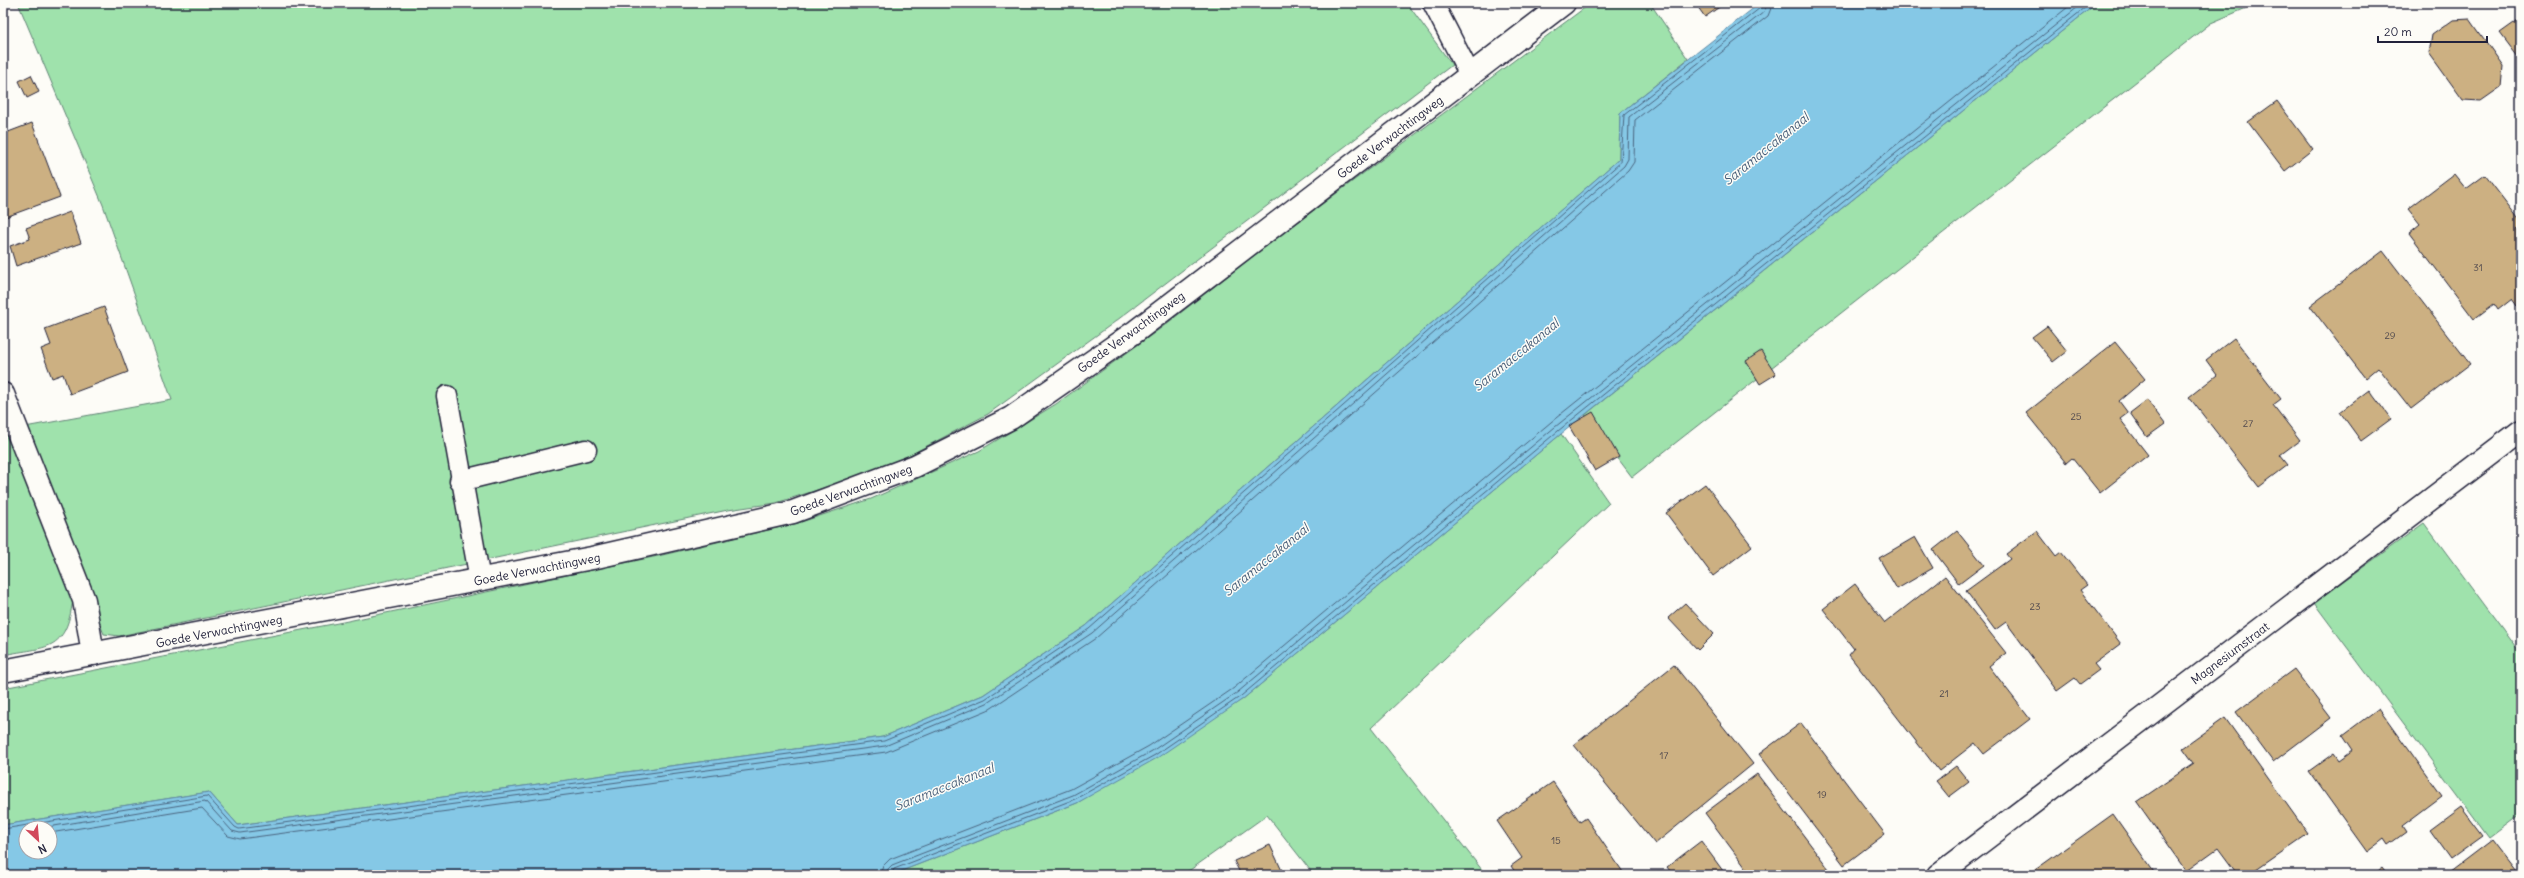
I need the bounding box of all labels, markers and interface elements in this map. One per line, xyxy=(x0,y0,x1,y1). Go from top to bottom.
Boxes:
scale bar xyxy=(2378,18,2487,44)
text: 20 m xyxy=(2384,24,2412,39)
street label: Goede Verwachtingweg xyxy=(1334,92,1446,182)
water label: Saramaccakanaal xyxy=(1720,108,1814,189)
house number: 31 xyxy=(2473,261,2483,274)
street label: Goede Verwachtingweg xyxy=(1075,288,1187,376)
water label: Saramaccakanaal xyxy=(1470,314,1564,395)
house number: 29 xyxy=(2384,329,2396,342)
house number: 25 xyxy=(2070,410,2082,423)
house number: 27 xyxy=(2243,417,2253,430)
street label: Goede Verwachtingweg xyxy=(788,461,914,519)
water label: Saramaccakanaal xyxy=(1220,519,1314,600)
street label: Goede Verwachtingweg xyxy=(472,549,602,589)
house number: 23 xyxy=(2029,600,2041,613)
street label: Goede Verwachtingweg xyxy=(154,611,284,651)
street label: Magnesiumstraat xyxy=(2188,619,2272,687)
house number: 21 xyxy=(1939,687,1949,700)
house number: 17 xyxy=(1660,749,1669,762)
water label: Saramaccakanaal xyxy=(892,759,998,815)
house number: 19 xyxy=(1817,788,1827,801)
north arrow xyxy=(18,820,58,860)
house number: 15 xyxy=(1551,834,1561,847)
text: N xyxy=(36,841,49,857)

